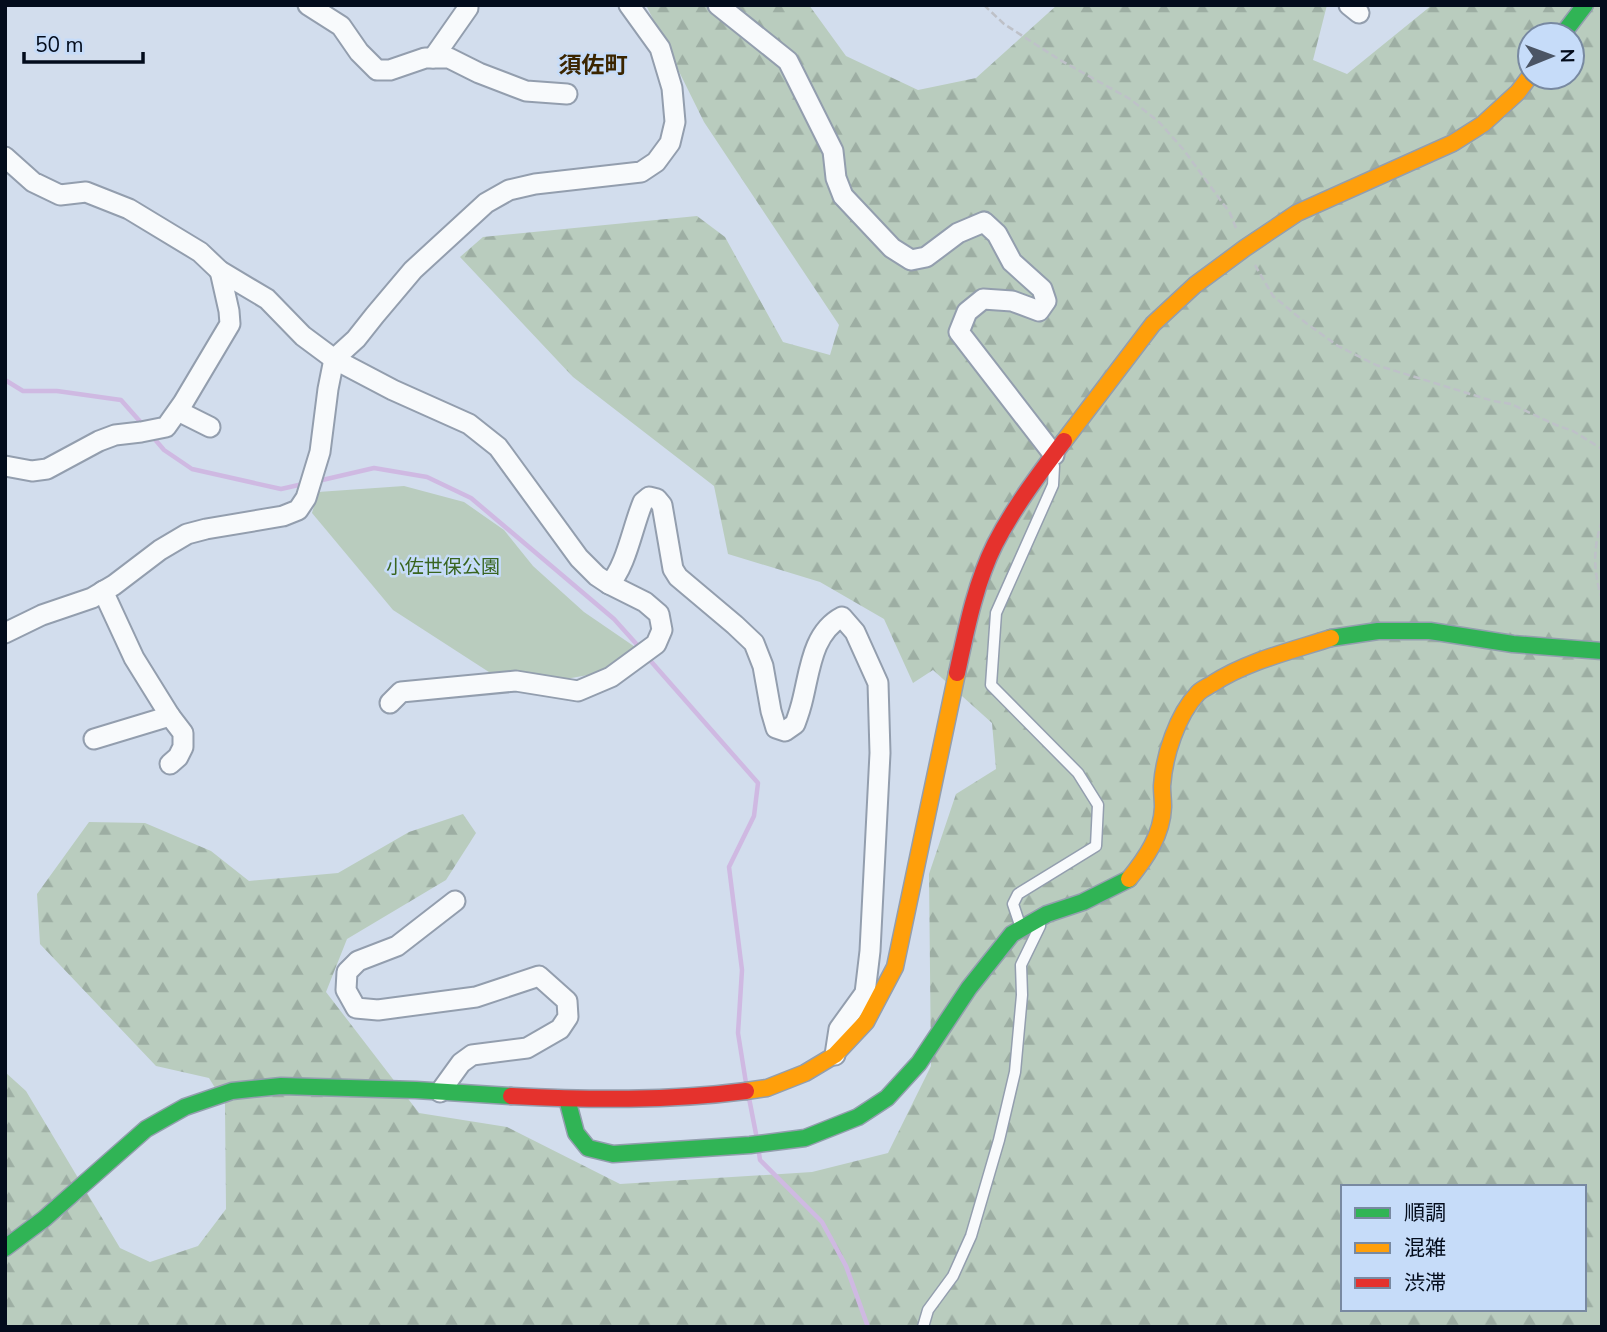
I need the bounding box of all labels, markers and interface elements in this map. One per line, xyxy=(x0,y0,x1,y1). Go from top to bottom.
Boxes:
scale bar xyxy=(24,21,144,65)
north arrow xyxy=(1516,21,1586,91)
text: 50 m xyxy=(35,31,84,59)
text: N xyxy=(1554,48,1580,63)
district label: 須佐町 xyxy=(559,50,628,81)
park label: 小佐世保公園 xyxy=(386,554,500,580)
legend xyxy=(1341,1185,1586,1311)
text: 順調 xyxy=(1404,1199,1446,1227)
text: 混雑 xyxy=(1404,1234,1446,1262)
text: 渋滞 xyxy=(1404,1269,1446,1297)

